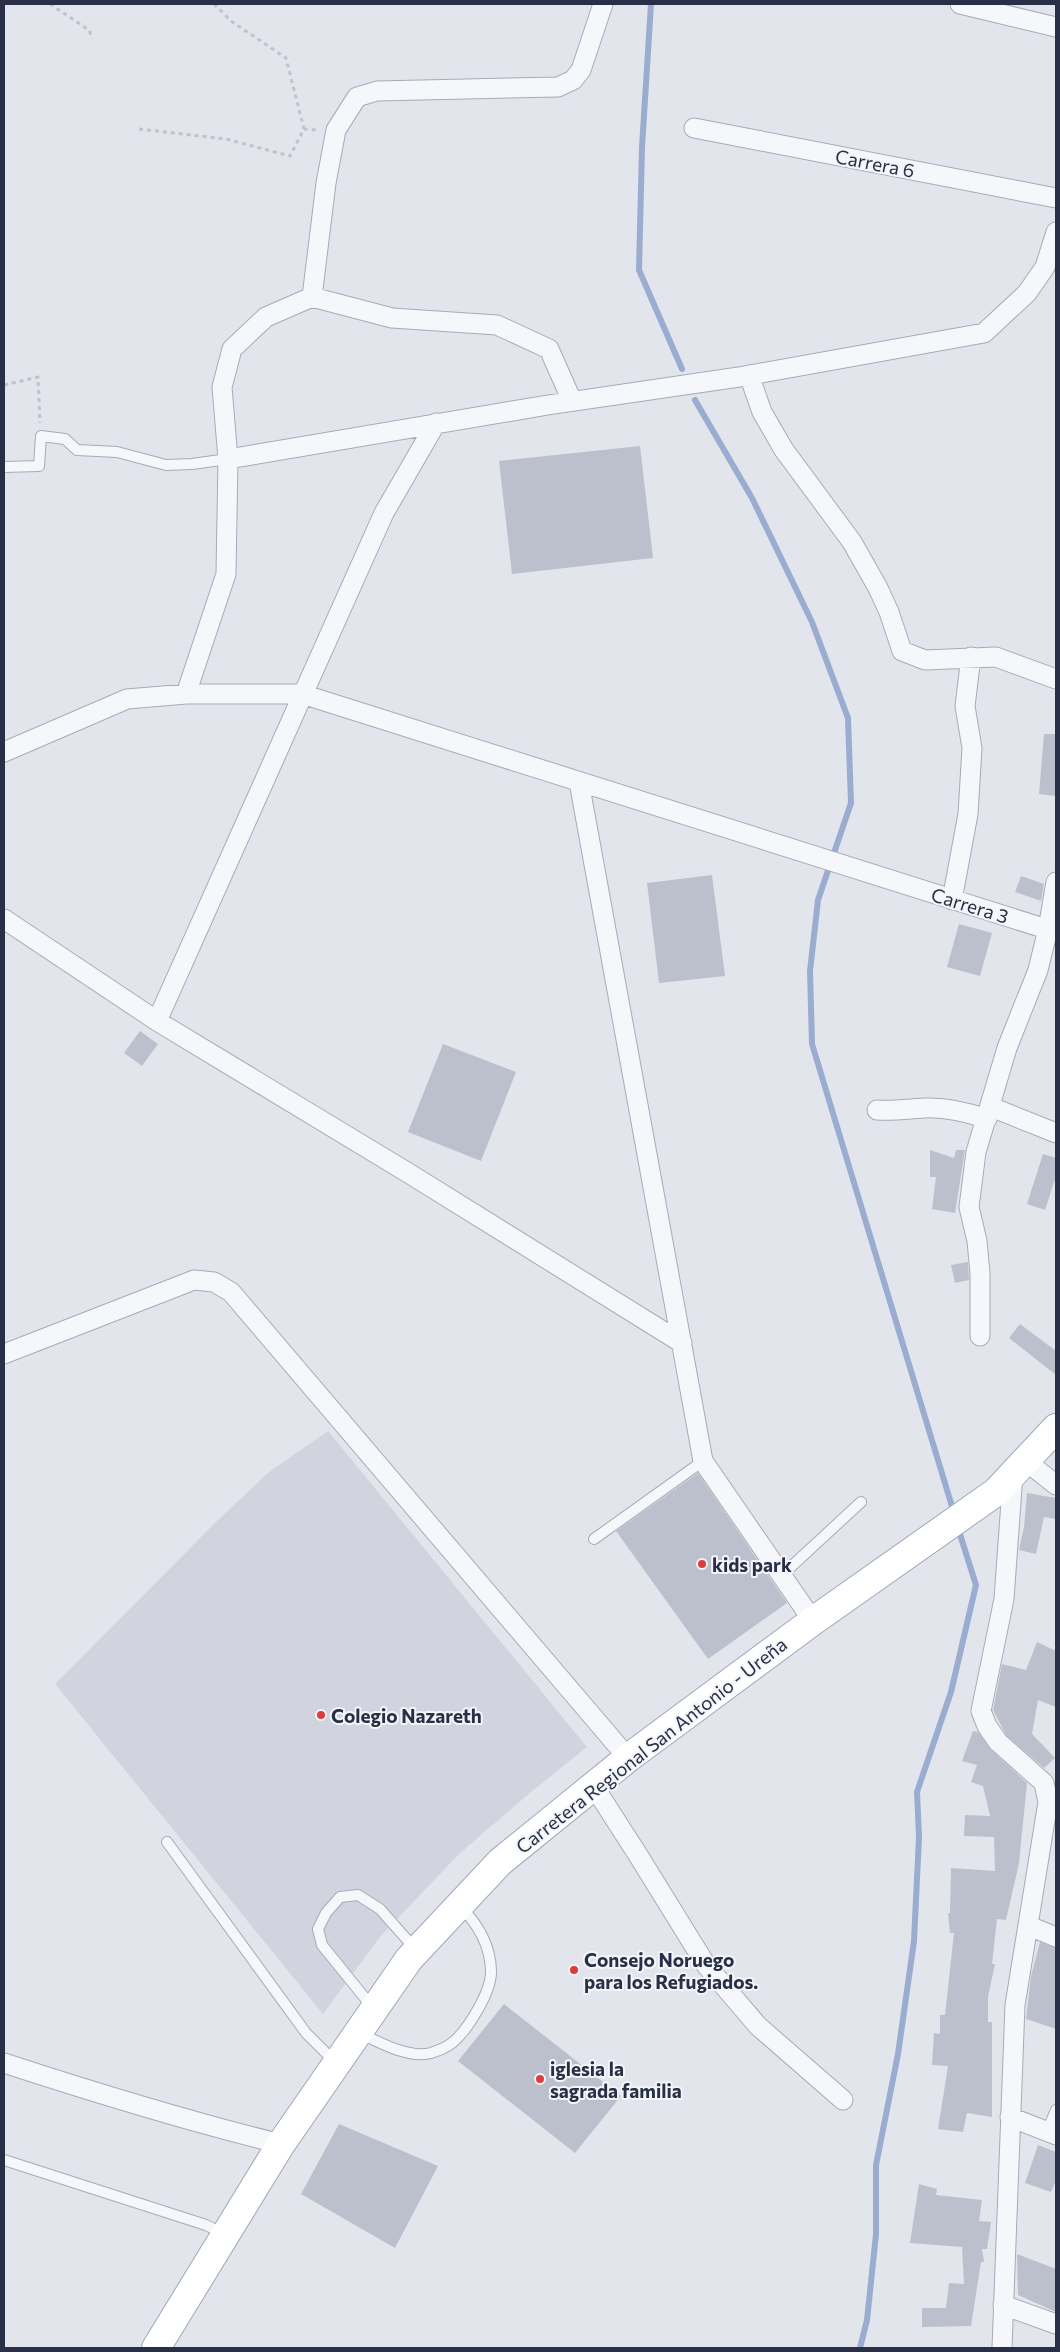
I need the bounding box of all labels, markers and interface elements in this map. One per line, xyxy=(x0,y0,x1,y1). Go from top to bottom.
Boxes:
street label: Carrera 6 xyxy=(833,144,917,182)
street label: Carrera 3 xyxy=(929,882,1011,928)
place label: kids park xyxy=(712,1553,792,1576)
marker: kids park xyxy=(696,1558,708,1570)
street label: Carretera Regional San Antonio - Ureña xyxy=(511,1632,791,1858)
place label: Colegio Nazareth xyxy=(331,1704,482,1727)
marker: Colegio Nazareth xyxy=(315,1709,327,1721)
place label: Consejo Noruego para los Refugiados. xyxy=(584,1948,758,1993)
marker: Consejo Noruego para los Refugiados. xyxy=(568,1964,580,1976)
place label: iglesia la sagrada familia xyxy=(550,2057,682,2102)
marker: iglesia la sagrada familia xyxy=(534,2073,546,2085)

